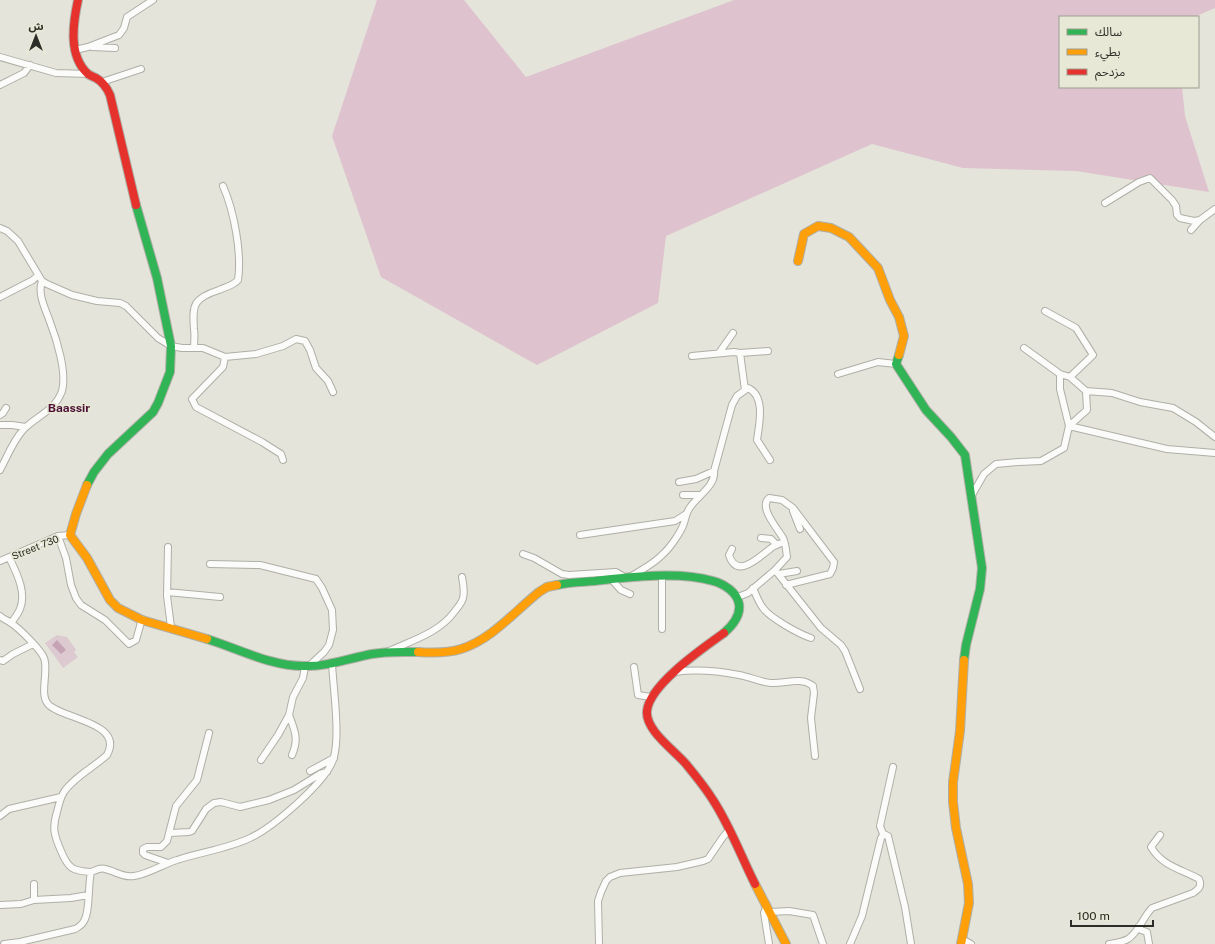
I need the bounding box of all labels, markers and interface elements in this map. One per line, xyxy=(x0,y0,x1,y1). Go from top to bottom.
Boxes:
north arrow xyxy=(16,16,56,56)
legend xyxy=(1059,16,1199,88)
text: ش xyxy=(28,20,44,33)
text: سالك xyxy=(1095,25,1122,39)
text: بطيء xyxy=(1095,45,1121,62)
text: مزدحم xyxy=(1095,65,1125,81)
district label: Baassir xyxy=(48,401,90,415)
street label: Street 730 xyxy=(10,532,60,562)
scale bar xyxy=(1071,902,1153,928)
text: 100 m xyxy=(1077,909,1110,923)

